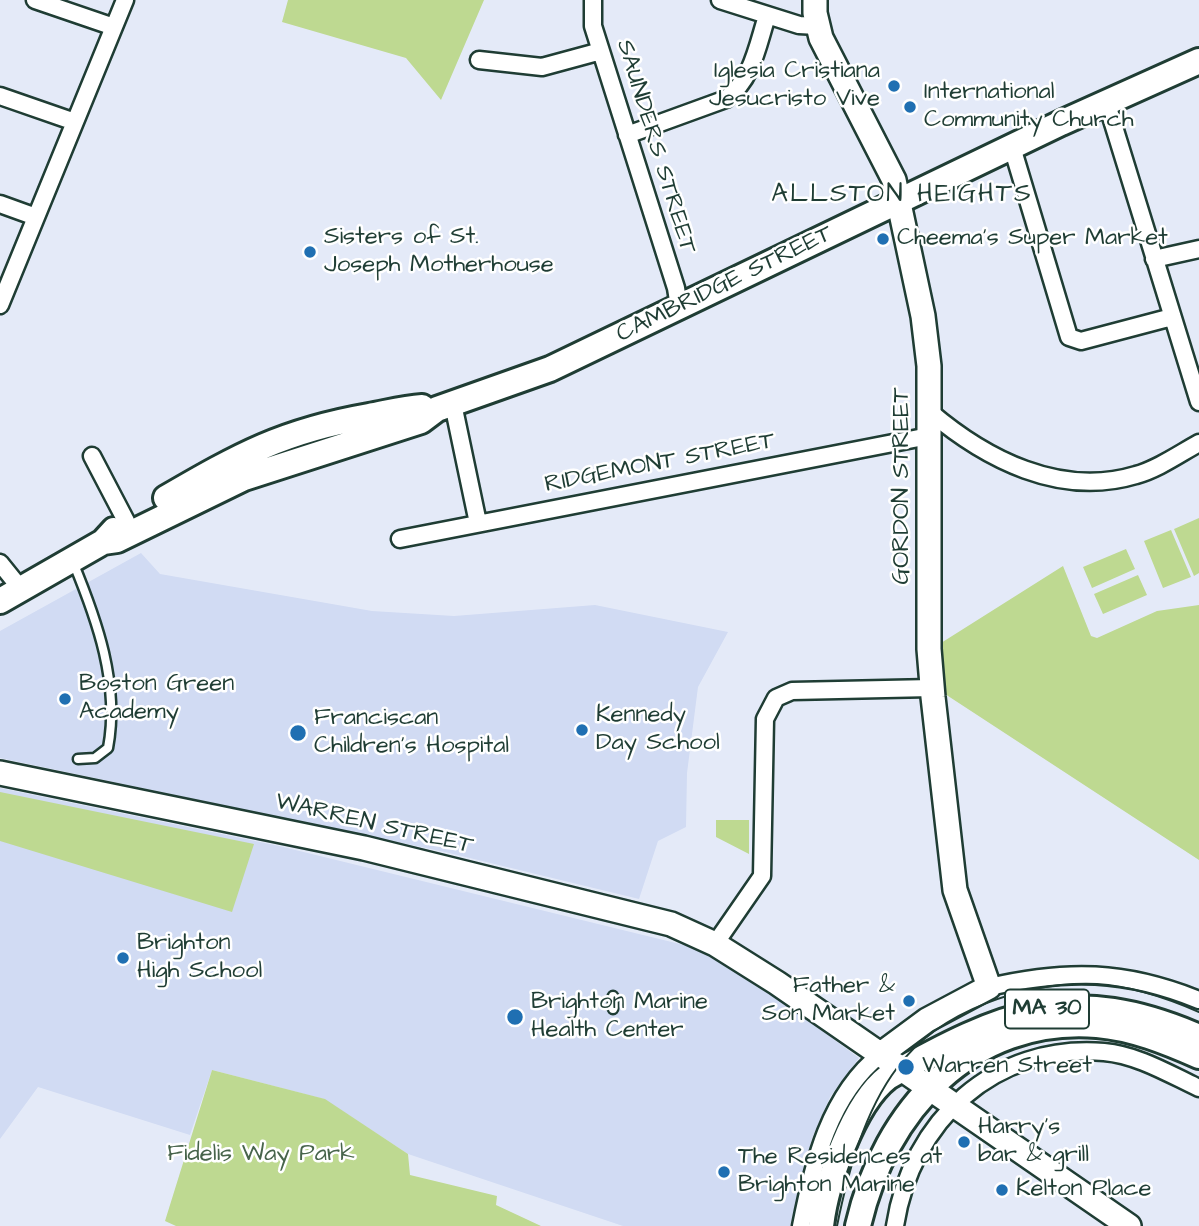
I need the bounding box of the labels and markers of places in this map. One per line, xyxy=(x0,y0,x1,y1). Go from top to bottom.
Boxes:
place label: Iglesia Cristiana Jesucristo Vive xyxy=(709,58,880,114)
marker: Iglesia Cristiana Jesucristo Vive xyxy=(886,78,902,94)
place label: International Community Church xyxy=(924,79,1134,135)
marker: International Community Church xyxy=(902,99,918,115)
place label: Sisters of St. Joseph Motherhouse xyxy=(324,224,554,280)
place label: Cheema's Super Market xyxy=(897,225,1168,253)
marker: Cheema's Super Market xyxy=(875,231,891,247)
marker: Sisters of St. Joseph Motherhouse xyxy=(302,244,318,260)
place label: Boston Green Academy xyxy=(79,671,234,727)
marker: Boston Green Academy xyxy=(57,691,73,707)
place label: Kennedy Day School xyxy=(596,702,720,758)
place label: Franciscan Children's Hospital xyxy=(314,705,509,761)
marker: Kennedy Day School xyxy=(574,722,590,738)
marker: Franciscan Children's Hospital xyxy=(288,723,308,743)
place label: Brighton High School xyxy=(137,930,262,986)
marker: Brighton High School xyxy=(115,950,131,966)
place label: Father & Son Market xyxy=(762,973,895,1029)
place label: Brighton Marine Health Center xyxy=(531,989,708,1045)
marker: Father & Son Market xyxy=(901,993,917,1009)
marker: Brighton Marine Health Center xyxy=(505,1007,525,1027)
place label: Warren Street xyxy=(922,1053,1092,1081)
marker: Warren Street xyxy=(896,1057,916,1077)
place label: Harry's bar & grill xyxy=(978,1114,1089,1170)
marker: Harry's bar & grill xyxy=(956,1134,972,1150)
place label: The Residences at Brighton Marine xyxy=(738,1144,942,1200)
marker: The Residences at Brighton Marine xyxy=(716,1164,732,1180)
place label: Kelton Place xyxy=(1016,1176,1152,1204)
marker: Kelton Place xyxy=(994,1182,1010,1198)

